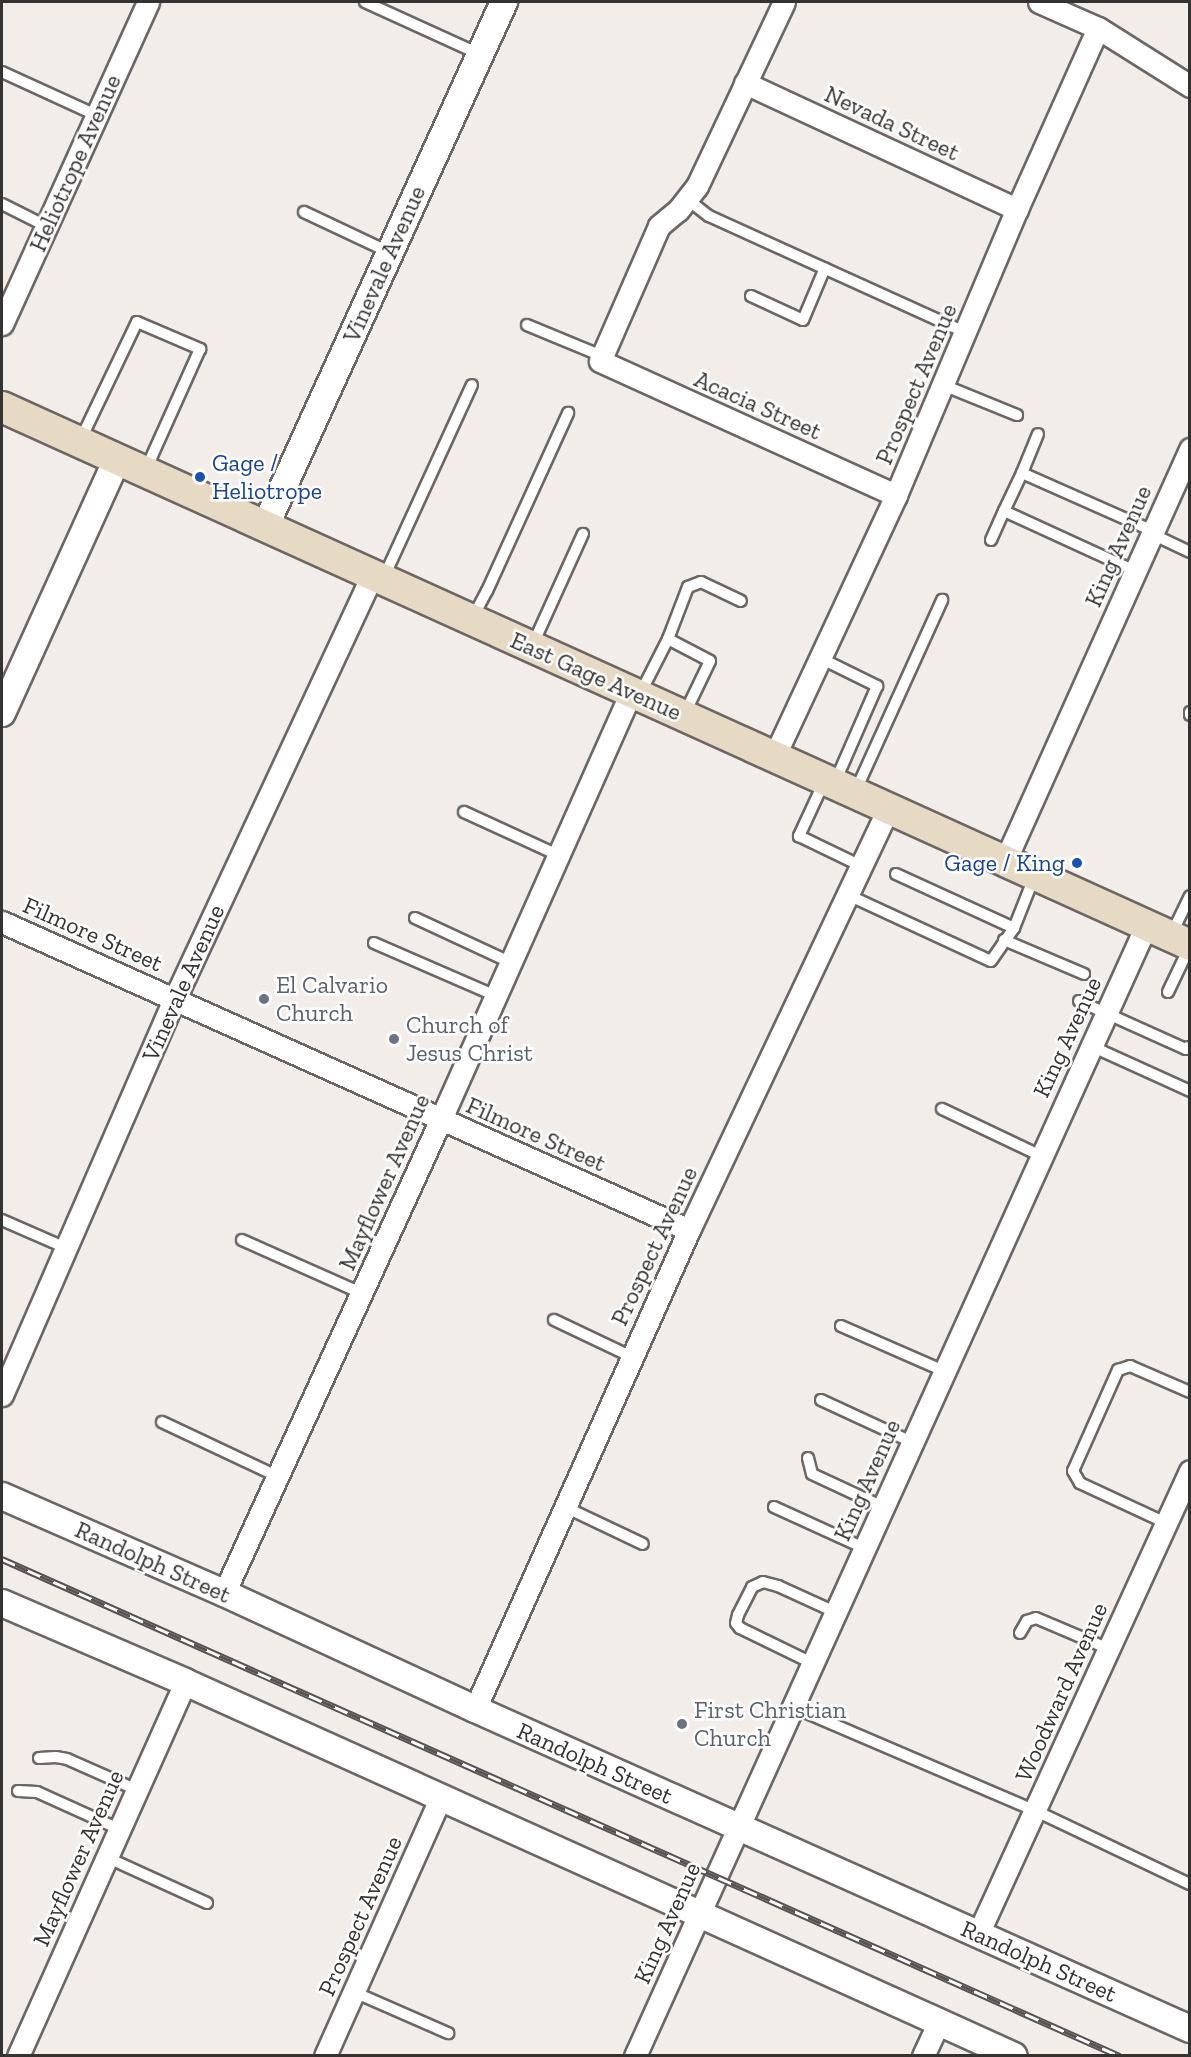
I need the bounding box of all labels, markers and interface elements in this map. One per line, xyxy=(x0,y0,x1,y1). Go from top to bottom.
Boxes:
street label: Heliotrope Avenue xyxy=(23,70,127,256)
street label: Nevada Street xyxy=(820,79,964,167)
street label: Vinevale Avenue xyxy=(336,181,432,347)
street label: Prospect Avenue xyxy=(869,299,963,469)
street label: Acacia Street xyxy=(690,364,826,446)
place label: Gage / Heliotrope xyxy=(212,449,322,505)
marker: Gage / Heliotrope xyxy=(193,470,207,484)
street label: King Avenue xyxy=(1078,481,1158,611)
street label: East Gage Avenue xyxy=(506,625,686,727)
place label: Gage / King xyxy=(944,849,1065,877)
marker: Gage / King xyxy=(1070,856,1084,870)
street label: Filmore Street xyxy=(19,890,167,978)
street label: Vinevale Avenue xyxy=(135,900,231,1066)
place label: El Calvario Church xyxy=(276,971,388,1027)
street label: King Avenue xyxy=(1026,972,1108,1102)
marker: El Calvario Church xyxy=(257,992,271,1006)
place label: Church of Jesus Christ xyxy=(406,1011,533,1067)
marker: Church of Jesus Christ xyxy=(387,1032,401,1046)
street label: Mayflower Avenue xyxy=(332,1089,436,1275)
street label: Filmore Street xyxy=(462,1090,610,1178)
street label: Prospect Avenue xyxy=(604,1162,704,1330)
street label: King Avenue xyxy=(827,1415,907,1545)
street label: Randolph Street xyxy=(71,1515,235,1609)
street label: Woodward Avenue xyxy=(1008,1598,1114,1786)
place label: First Christian Church xyxy=(694,1696,846,1752)
street label: Randolph Street xyxy=(513,1716,677,1810)
marker: First Christian Church xyxy=(675,1717,689,1731)
street label: Mayflower Avenue xyxy=(26,1765,130,1951)
street label: Prospect Avenue xyxy=(312,1831,408,2001)
street label: King Avenue xyxy=(627,1858,707,1988)
street label: Randolph Street xyxy=(957,1914,1121,2008)

